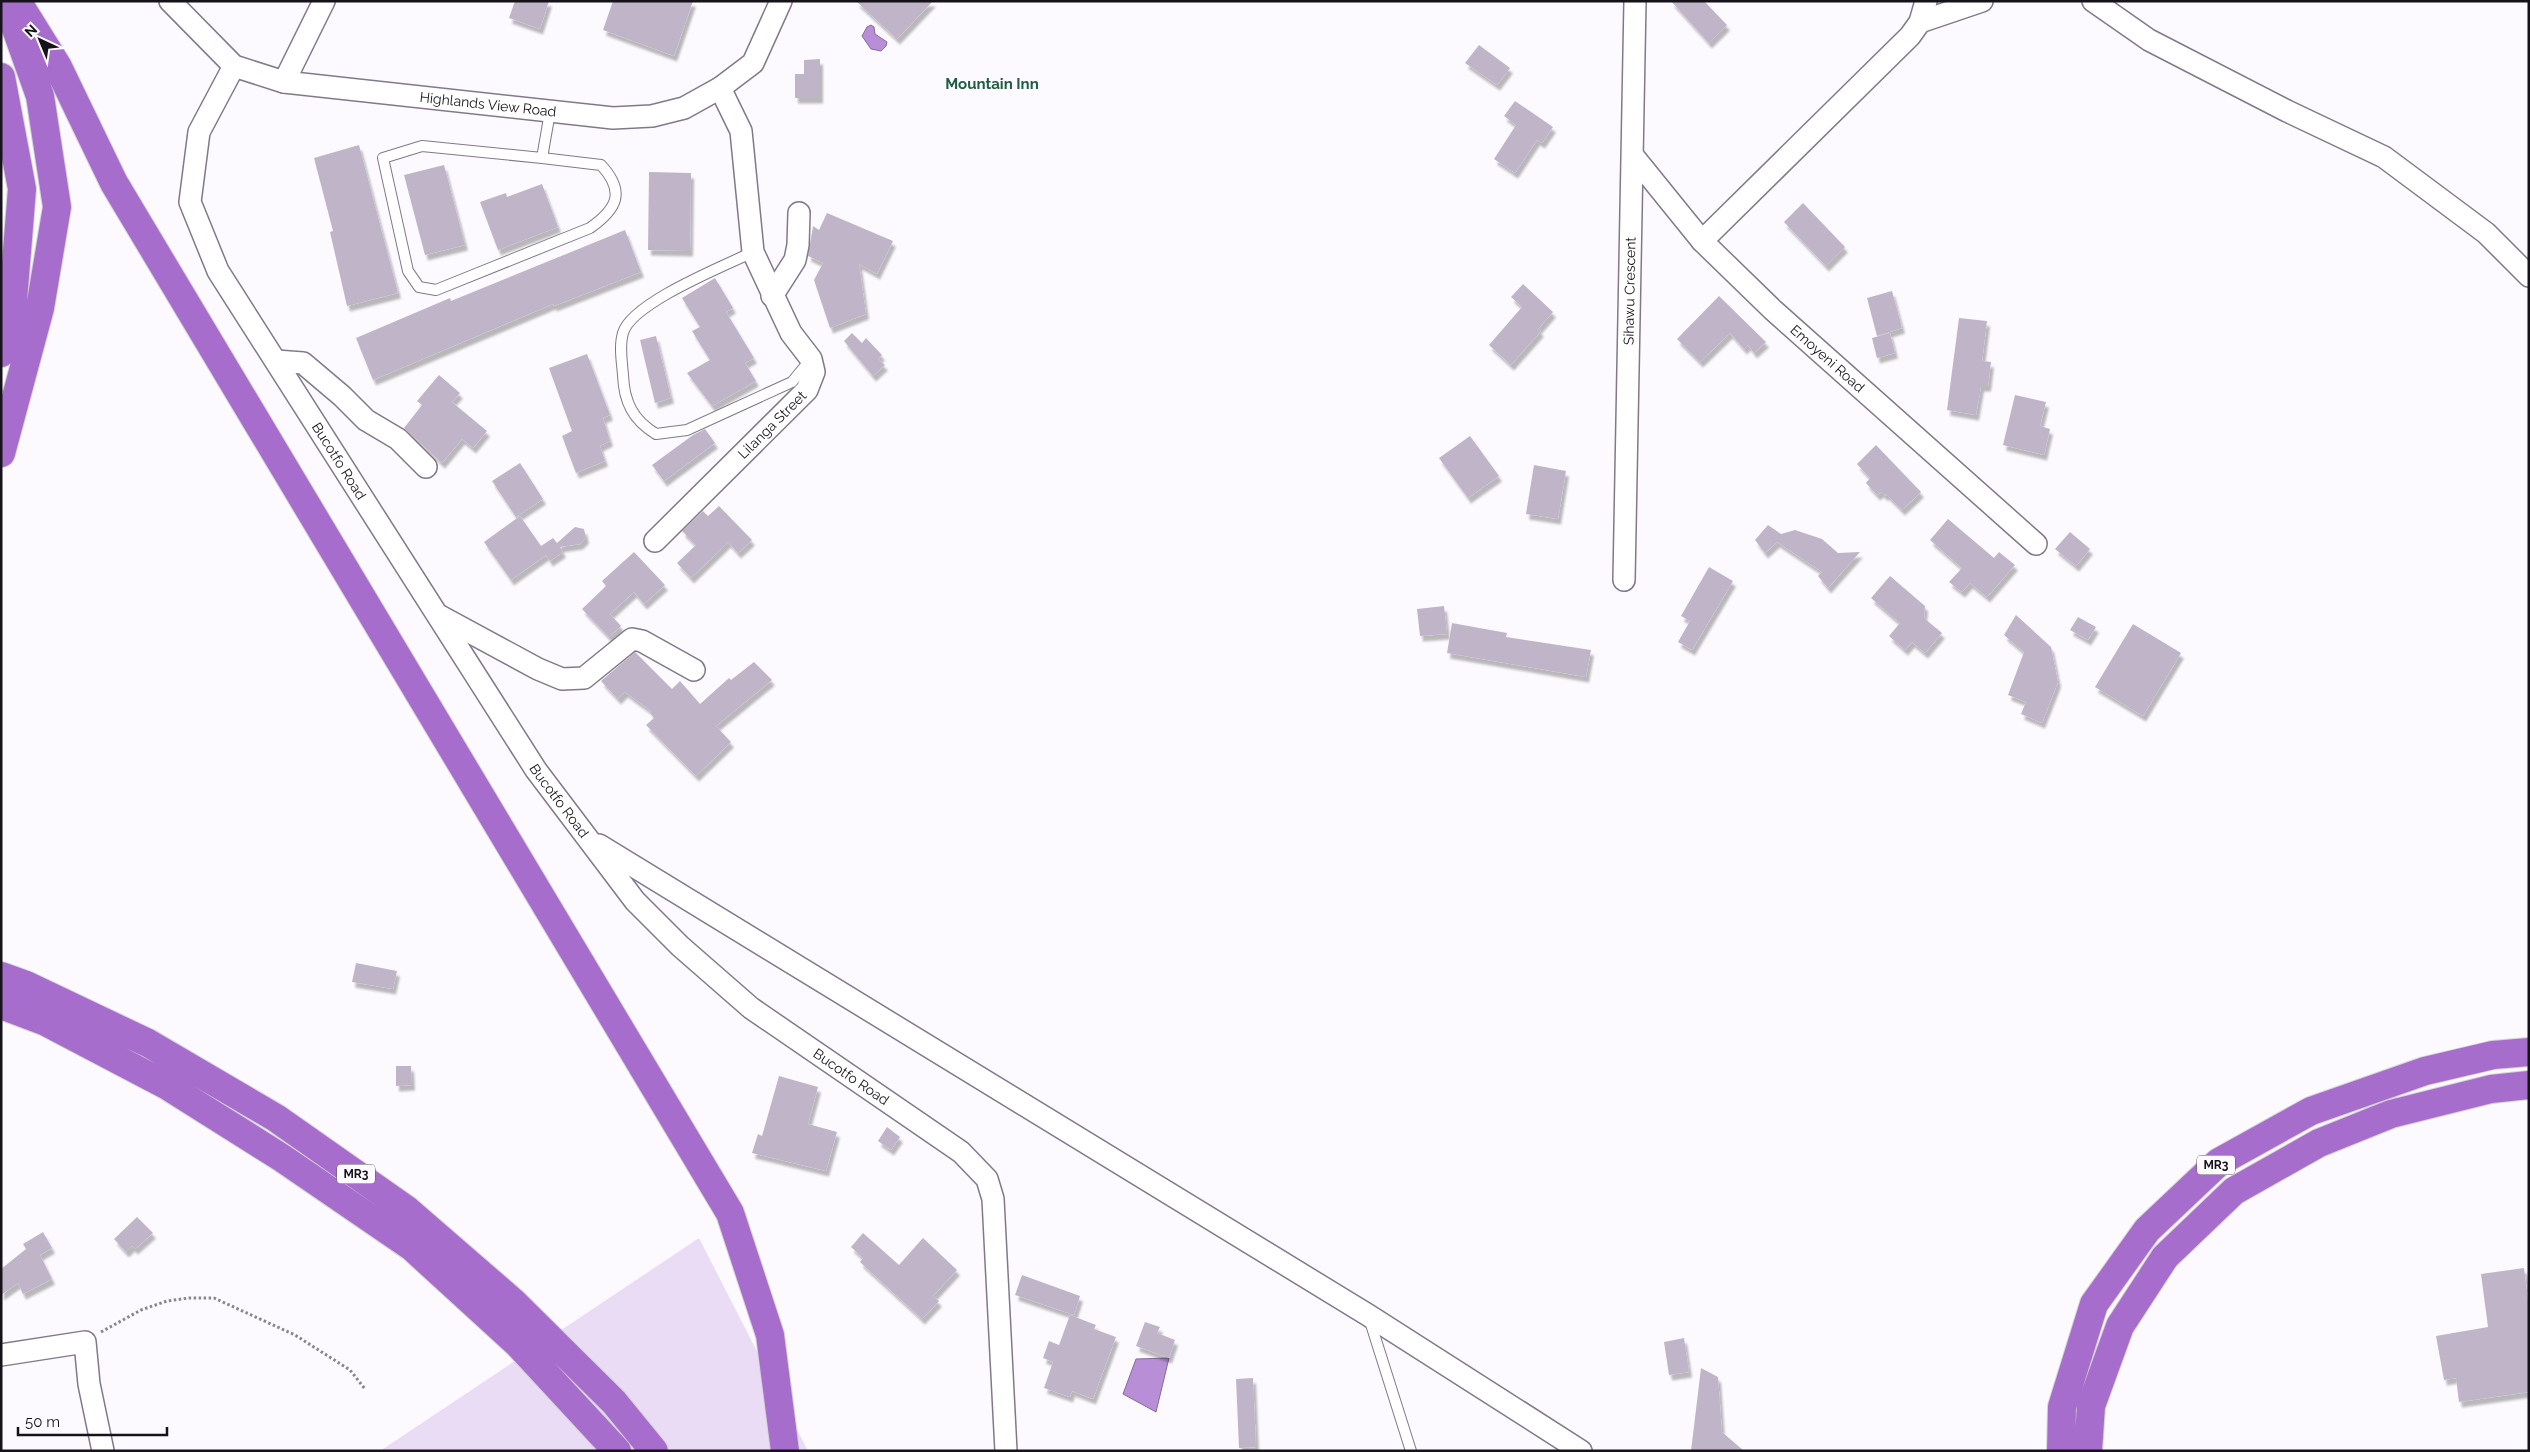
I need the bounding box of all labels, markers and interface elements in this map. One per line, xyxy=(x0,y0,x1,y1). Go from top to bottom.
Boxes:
north arrow xyxy=(15,15,65,65)
text: N xyxy=(22,21,40,40)
district label: Mountain Inn xyxy=(945,75,1039,93)
street label: Highlands View Road xyxy=(419,89,557,120)
street label: Sihawu Crescent xyxy=(1620,236,1639,345)
street label: Emoyeni Road xyxy=(1787,321,1868,395)
street label: Lilanga Street xyxy=(735,387,810,462)
street label: Bucotfo Road xyxy=(309,419,369,502)
street label: Bucotfo Road xyxy=(526,761,592,841)
street label: Bucotfo Road xyxy=(810,1045,892,1108)
road number: MR3 xyxy=(2197,1156,2235,1174)
road number: MR3 xyxy=(337,1164,375,1184)
scale bar xyxy=(18,1404,166,1436)
text: 50 m xyxy=(25,1413,60,1431)

